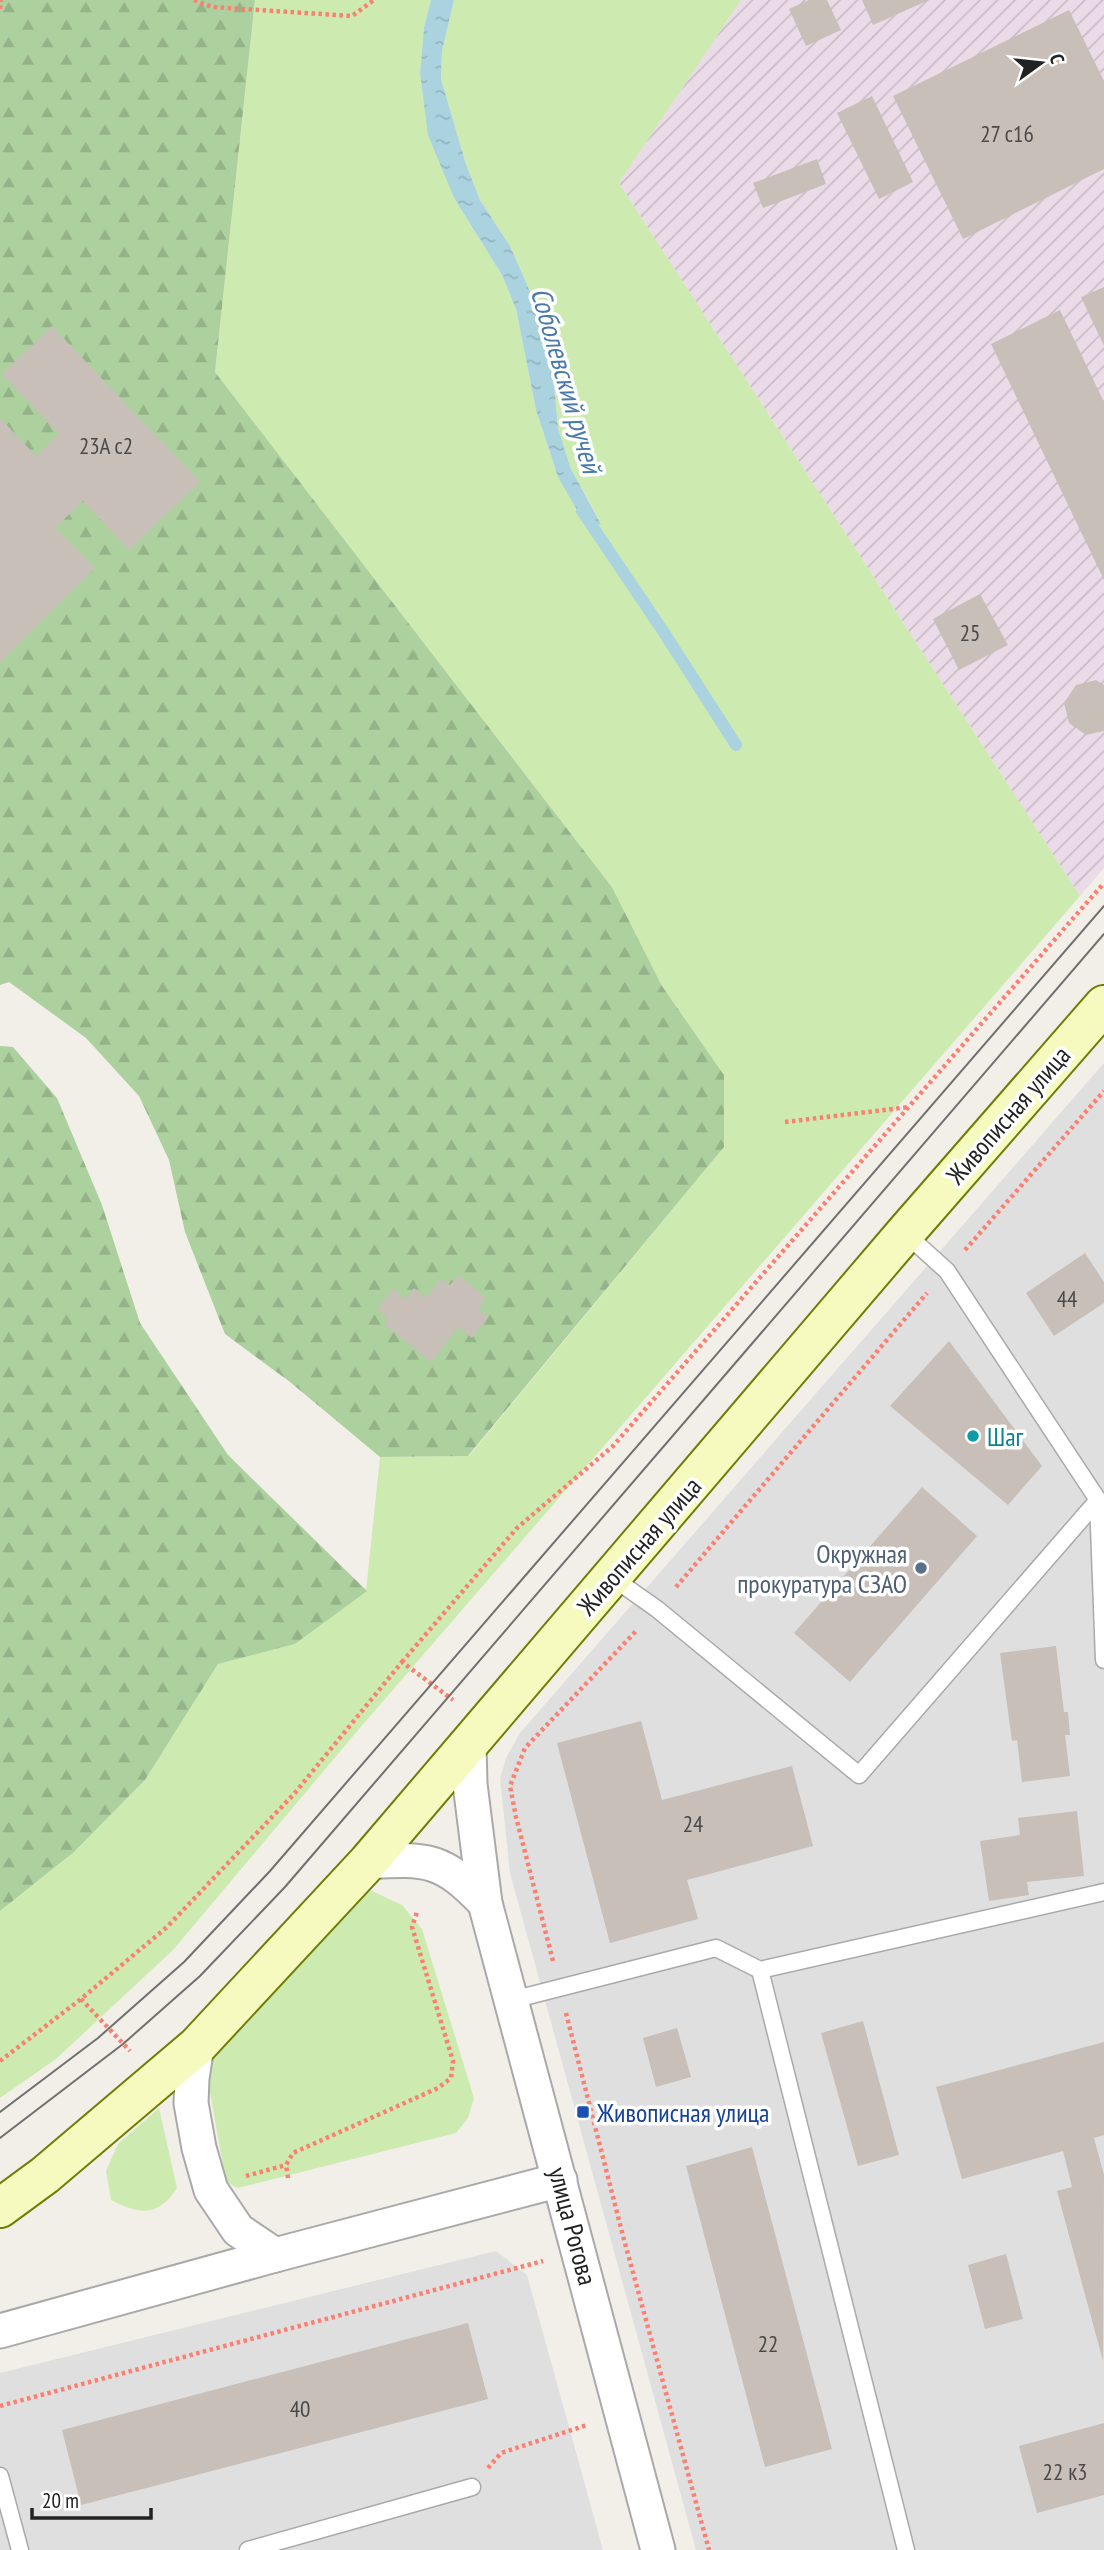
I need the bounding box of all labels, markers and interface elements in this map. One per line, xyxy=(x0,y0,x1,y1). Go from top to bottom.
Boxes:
north arrow xyxy=(1006,28,1076,98)
text: С xyxy=(1045,51,1070,66)
house number: 27 с16 xyxy=(980,119,1034,148)
water label: Соболевский ручей xyxy=(523,283,612,480)
house number: 23А с2 xyxy=(79,431,133,460)
house number: 25 xyxy=(960,618,980,647)
street label: Живописная улица xyxy=(938,1039,1077,1192)
house number: 44 xyxy=(1057,1284,1077,1313)
place label: Шаг xyxy=(987,1420,1024,1453)
marker: Шаг xyxy=(965,1428,981,1444)
street label: Живописная улица xyxy=(569,1470,708,1623)
place label: Окружная прокуратура СЗАО xyxy=(737,1537,907,1600)
marker: Окружная прокуратура СЗАО xyxy=(913,1560,929,1576)
house number: 24 xyxy=(683,1809,703,1838)
place label: Живописная улица xyxy=(596,2096,769,2129)
marker: Живописная улица xyxy=(575,2104,591,2120)
street label: улица Рогова xyxy=(541,2164,605,2288)
house number: 22 xyxy=(758,2329,778,2358)
house number: 40 xyxy=(290,2394,310,2423)
house number: 22 к3 xyxy=(1043,2457,1087,2486)
scale bar xyxy=(32,2476,150,2520)
text: 20 m xyxy=(42,2487,79,2514)

